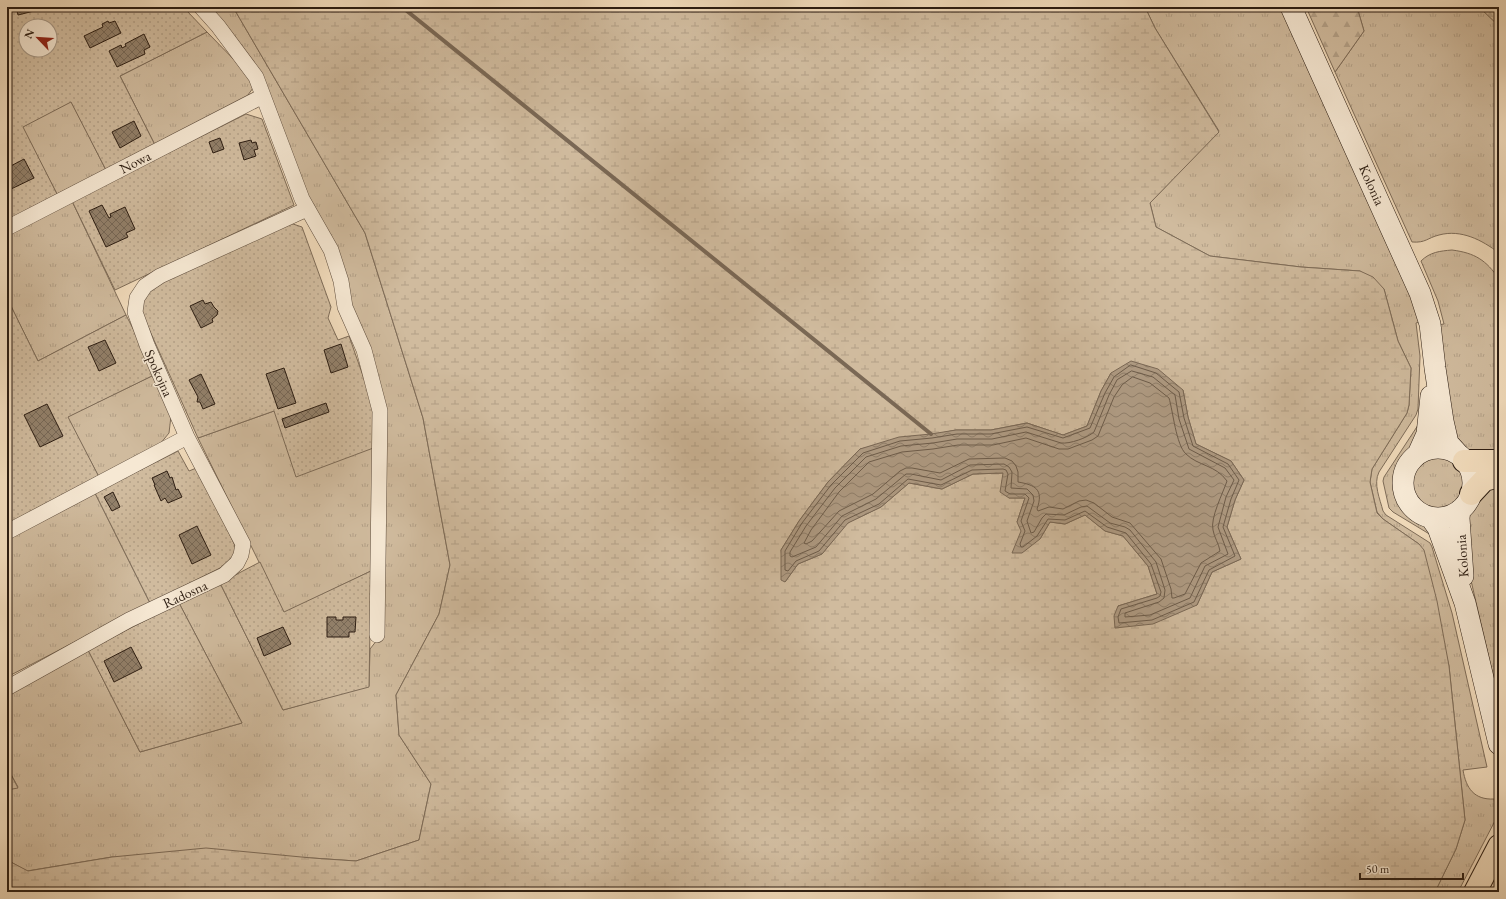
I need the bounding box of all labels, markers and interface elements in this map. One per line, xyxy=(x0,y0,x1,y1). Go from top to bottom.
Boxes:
north arrow xyxy=(18,18,58,58)
text: N xyxy=(21,27,37,41)
street label: Nowa xyxy=(116,146,154,177)
street label: Kolonia xyxy=(1355,162,1389,209)
street label: Spokojna xyxy=(141,346,178,400)
street label: Kolonia xyxy=(1451,534,1472,578)
street label: Radosna xyxy=(160,576,211,612)
scale bar xyxy=(1360,855,1463,881)
text: 50 m xyxy=(1366,861,1390,877)

